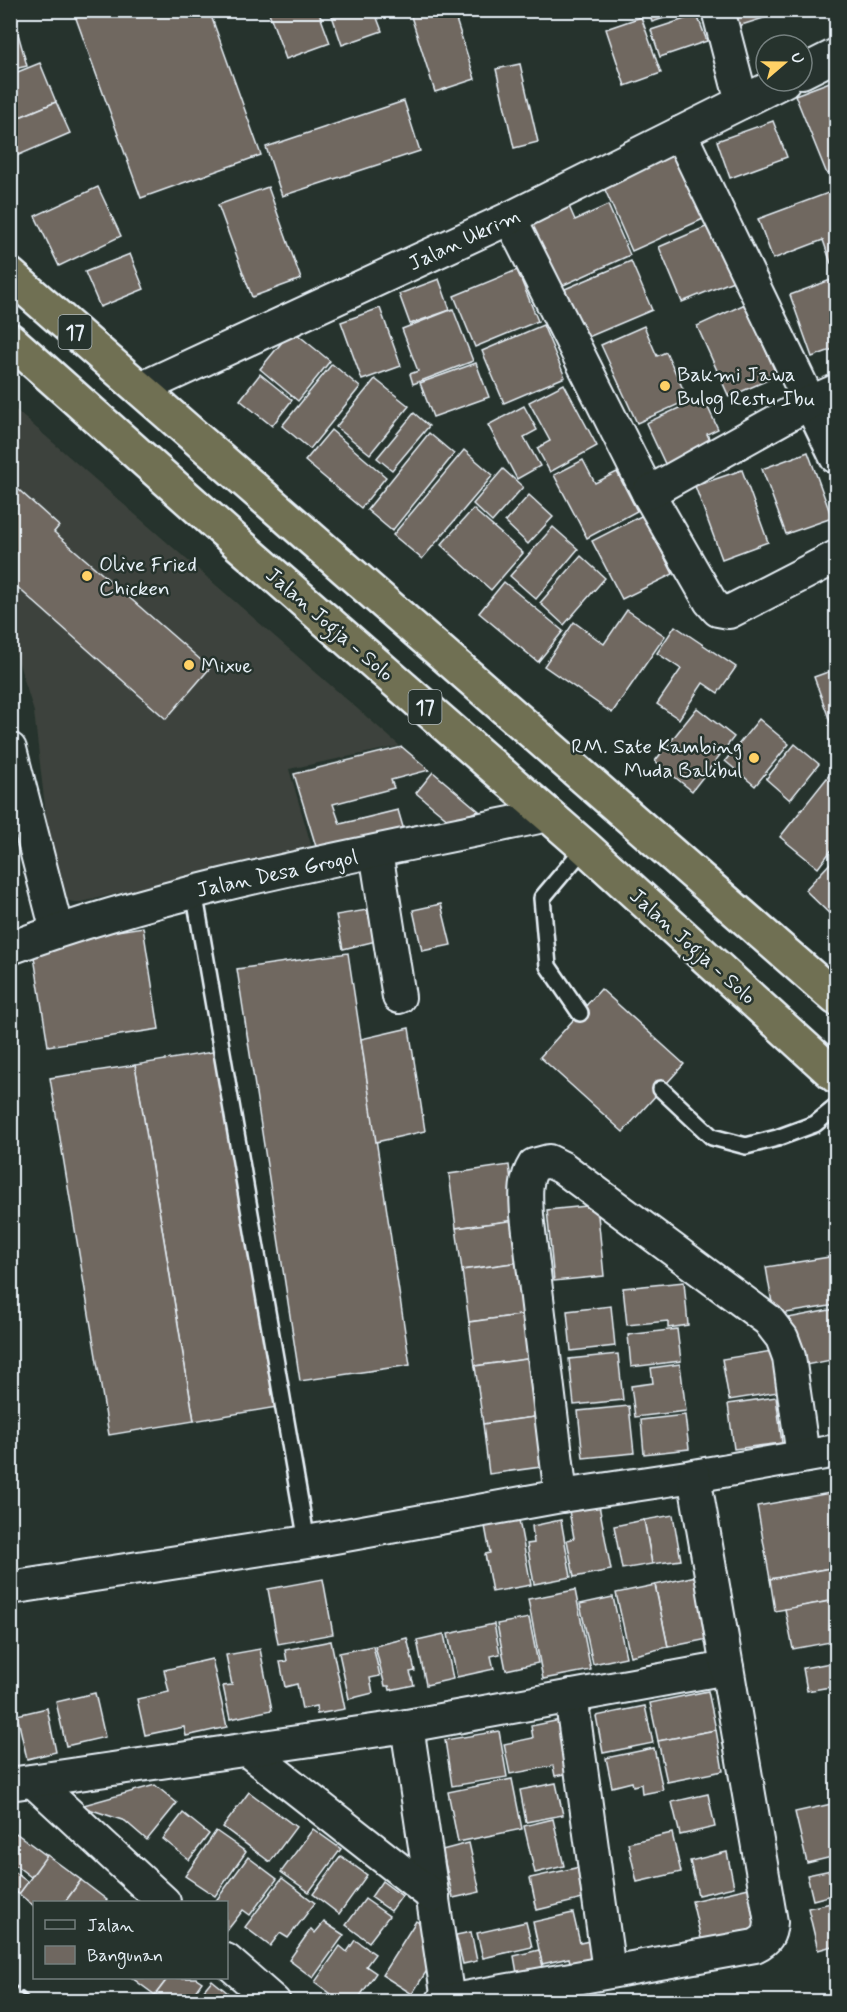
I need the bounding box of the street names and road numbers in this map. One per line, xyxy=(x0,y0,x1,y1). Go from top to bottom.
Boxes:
street label: Jalan Ukrim xyxy=(404,202,525,278)
road number: 17 xyxy=(58,315,92,349)
street label: Jalan Jogja - Solo xyxy=(258,561,399,690)
road number: 17 xyxy=(408,690,442,724)
street label: Jalan Desa Grogol xyxy=(194,843,360,905)
street label: Jalan Jogja - Solo xyxy=(622,882,762,1013)

